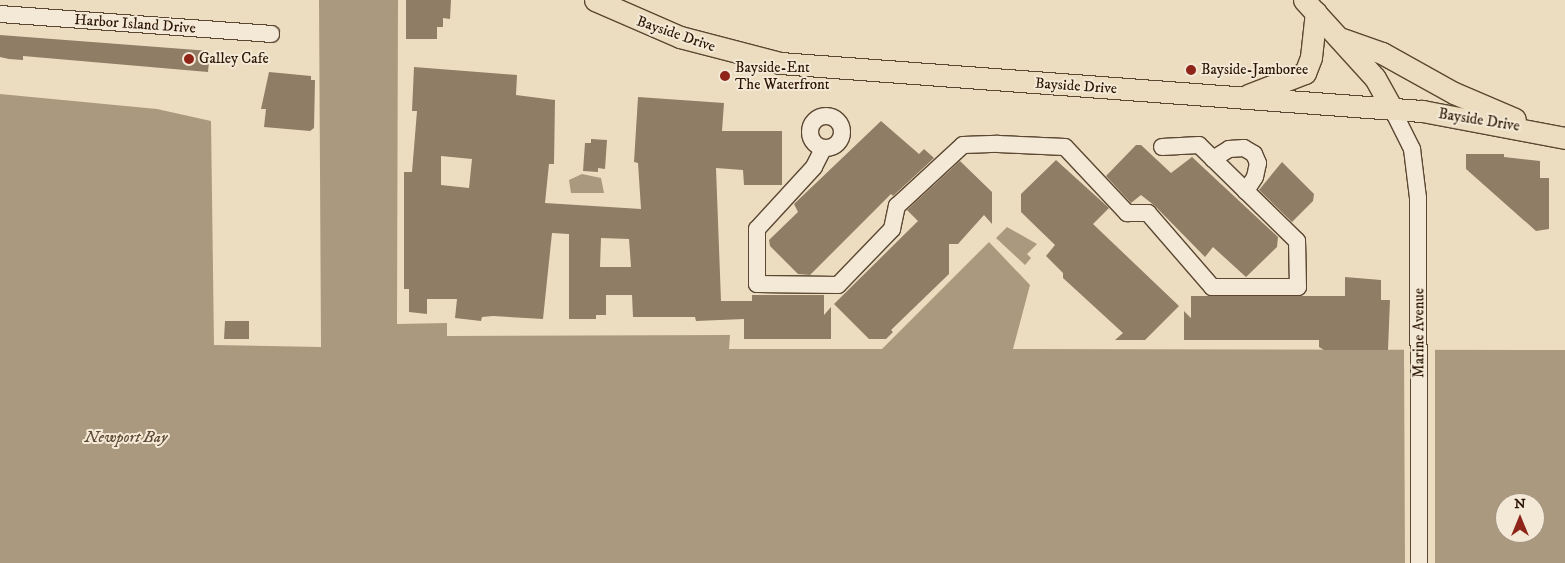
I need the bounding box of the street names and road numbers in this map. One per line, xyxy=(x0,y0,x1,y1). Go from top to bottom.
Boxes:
street label: Harbor Island Drive xyxy=(74,11,196,37)
street label: Bayside Drive xyxy=(634,12,718,56)
street label: Bayside Drive xyxy=(1034,74,1118,98)
street label: Bayside Drive xyxy=(1437,105,1521,135)
street label: Marine Avenue xyxy=(1410,288,1428,378)

